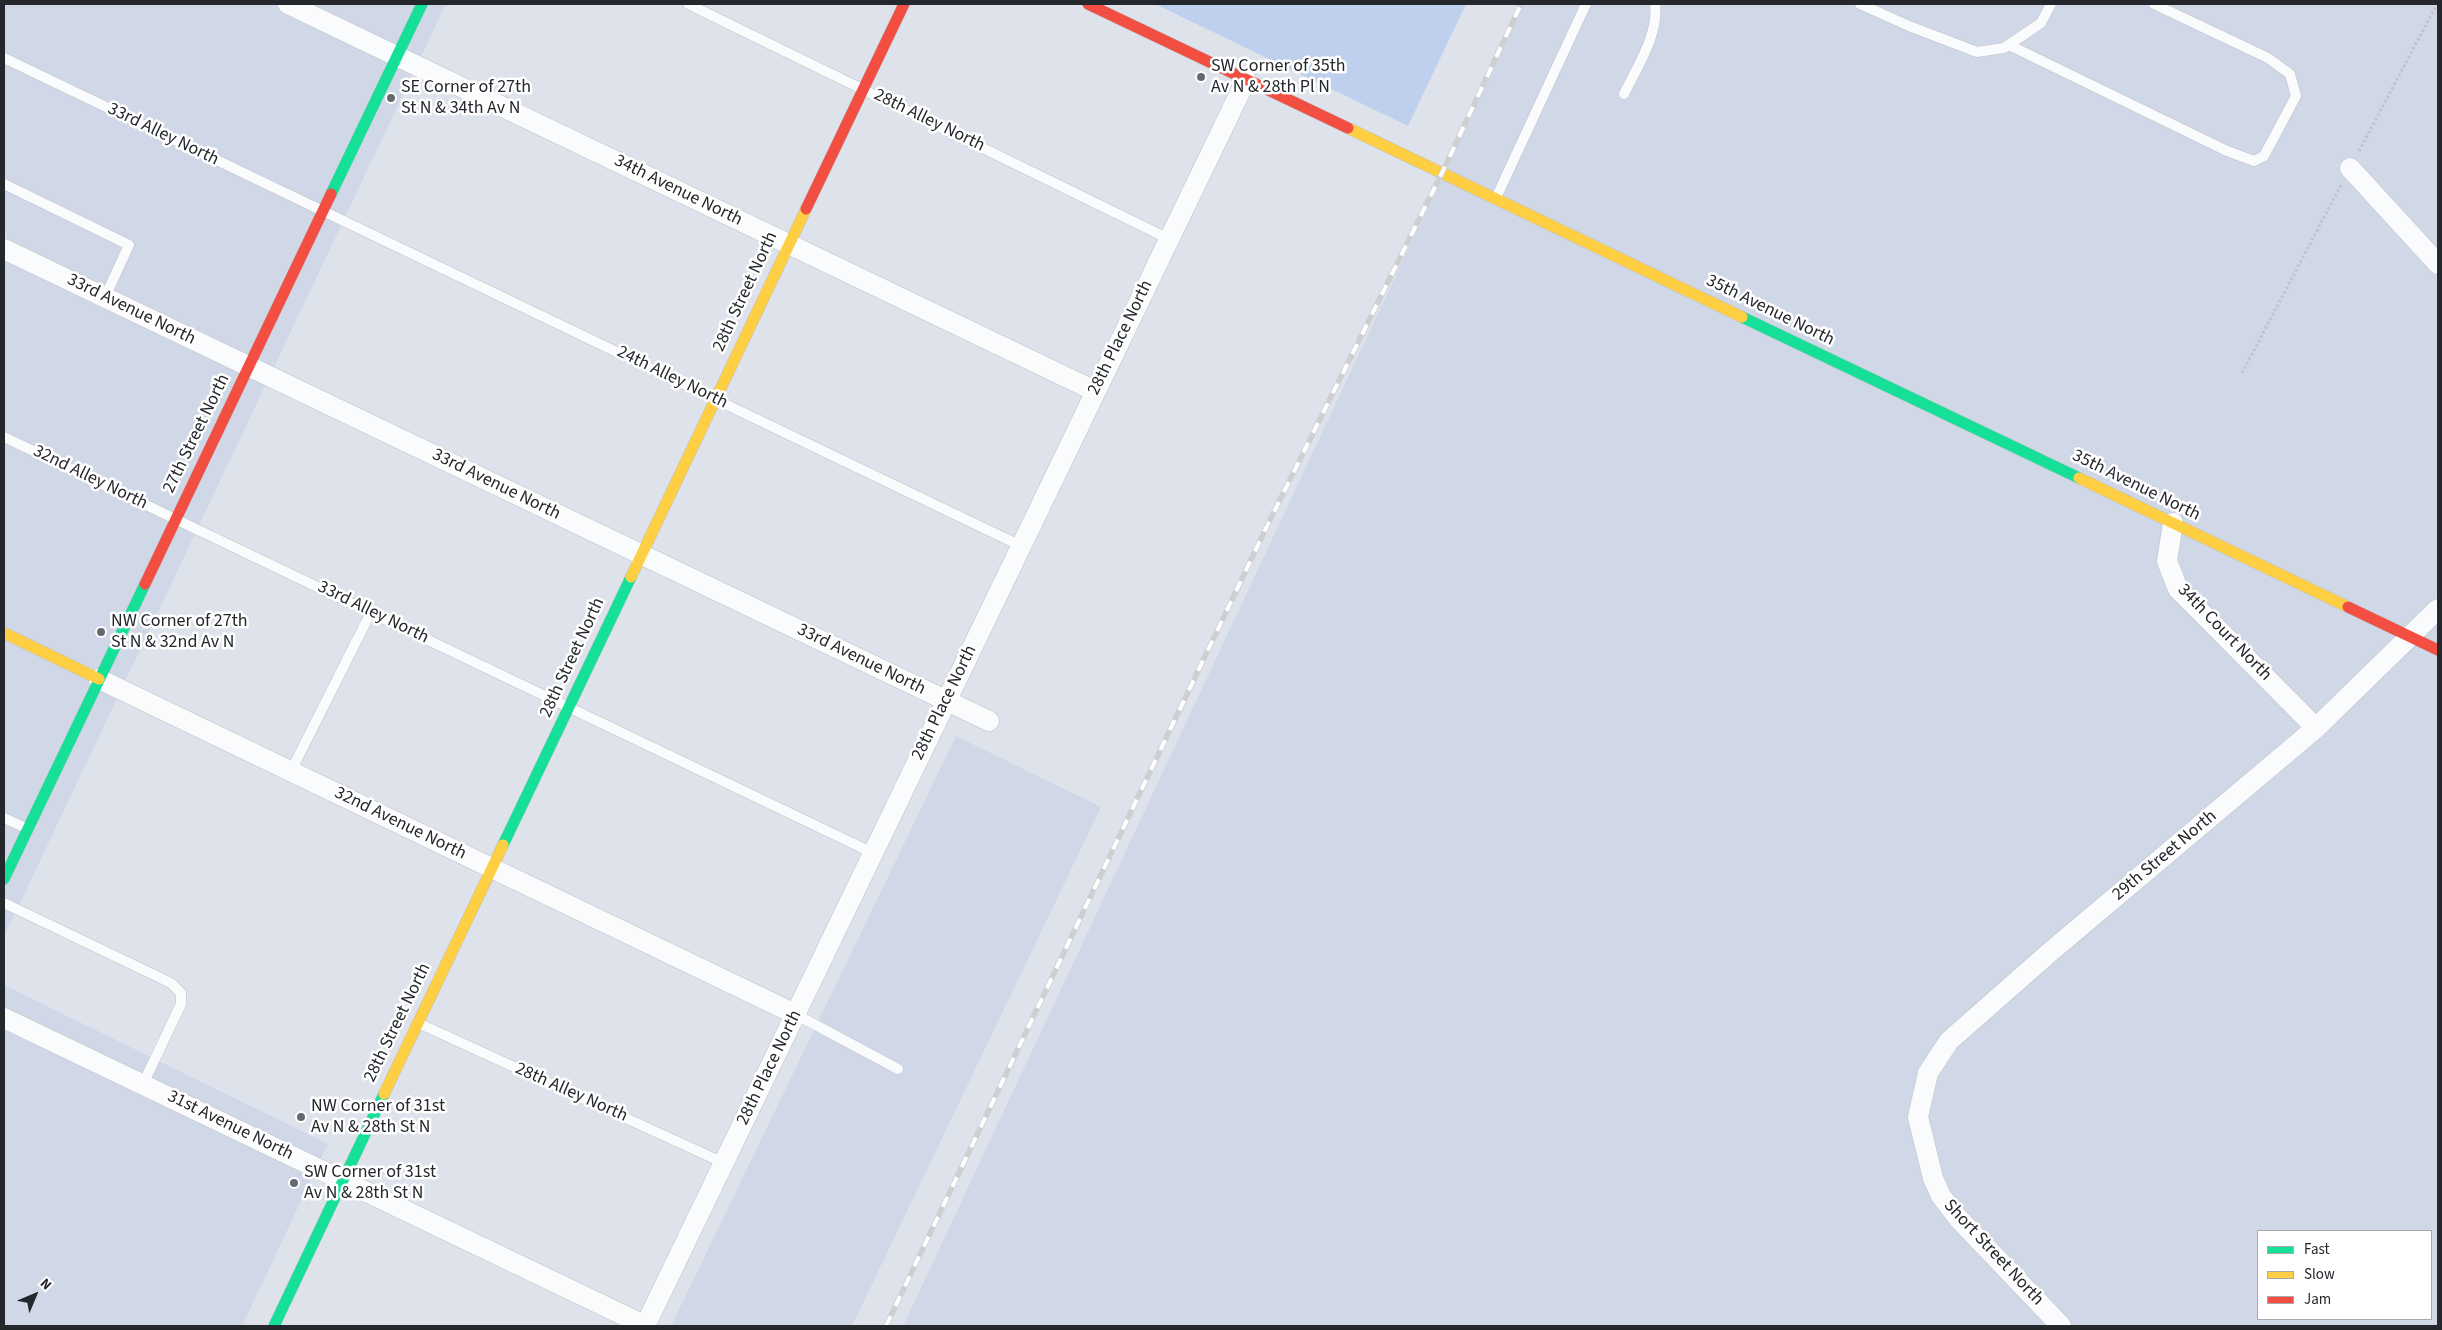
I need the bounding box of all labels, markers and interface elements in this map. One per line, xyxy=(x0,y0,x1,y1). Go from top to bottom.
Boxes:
place label: SW Corner of 35th Av N & 28th Pl N xyxy=(1211,56,1346,98)
marker: SW Corner of 35th Av N & 28th Pl N xyxy=(1195,71,1207,83)
place label: SE Corner of 27th St N & 34th Av N xyxy=(401,77,531,120)
street label: 28th Alley North xyxy=(870,85,988,157)
marker: SE Corner of 27th St N & 34th Av N xyxy=(385,92,397,104)
street label: 33rd Alley North xyxy=(104,99,222,171)
street label: 34th Avenue North xyxy=(610,151,746,231)
street label: 28th Street North xyxy=(709,229,783,355)
street label: 33rd Avenue North xyxy=(63,270,199,350)
street label: 35th Avenue North xyxy=(1702,271,1838,351)
street label: 28th Place North xyxy=(1084,277,1158,399)
street label: 24th Alley North xyxy=(613,342,731,414)
street label: 27th Street North xyxy=(159,371,235,497)
street label: 32nd Alley North xyxy=(29,441,151,515)
street label: 33rd Avenue North xyxy=(428,445,564,525)
street label: 35th Avenue North xyxy=(2068,446,2204,526)
street label: 33rd Alley North xyxy=(314,577,432,649)
street label: 34th Court North xyxy=(2172,580,2276,686)
street label: 28th Street North xyxy=(536,595,610,721)
place label: NW Corner of 27th St N & 32nd Av N xyxy=(111,611,248,654)
street label: 33rd Avenue North xyxy=(793,620,929,700)
marker: NW Corner of 27th St N & 32nd Av N xyxy=(95,626,107,638)
street label: 28th Place North xyxy=(908,642,982,764)
street label: 32nd Avenue North xyxy=(331,783,469,865)
street label: 29th Street North xyxy=(2108,806,2222,906)
street label: 28th Street North xyxy=(360,960,436,1086)
street label: 28th Place North xyxy=(733,1007,807,1129)
street label: 28th Alley North xyxy=(511,1059,631,1127)
street label: 31st Avenue North xyxy=(164,1086,296,1166)
place label: NW Corner of 31st Av N & 28th St N xyxy=(311,1096,445,1138)
marker: NW Corner of 31st Av N & 28th St N xyxy=(295,1111,307,1123)
place label: SW Corner of 31st Av N & 28th St N xyxy=(304,1162,436,1204)
marker: SW Corner of 31st Av N & 28th St N xyxy=(288,1177,300,1189)
street label: Short Street North xyxy=(1938,1195,2048,1311)
legend xyxy=(2257,1230,2432,1320)
text: Fast xyxy=(2304,1239,2330,1260)
text: Slow xyxy=(2304,1264,2335,1285)
north arrow xyxy=(10,1270,60,1320)
text: N xyxy=(35,1274,56,1295)
text: Jam xyxy=(2304,1289,2331,1310)

